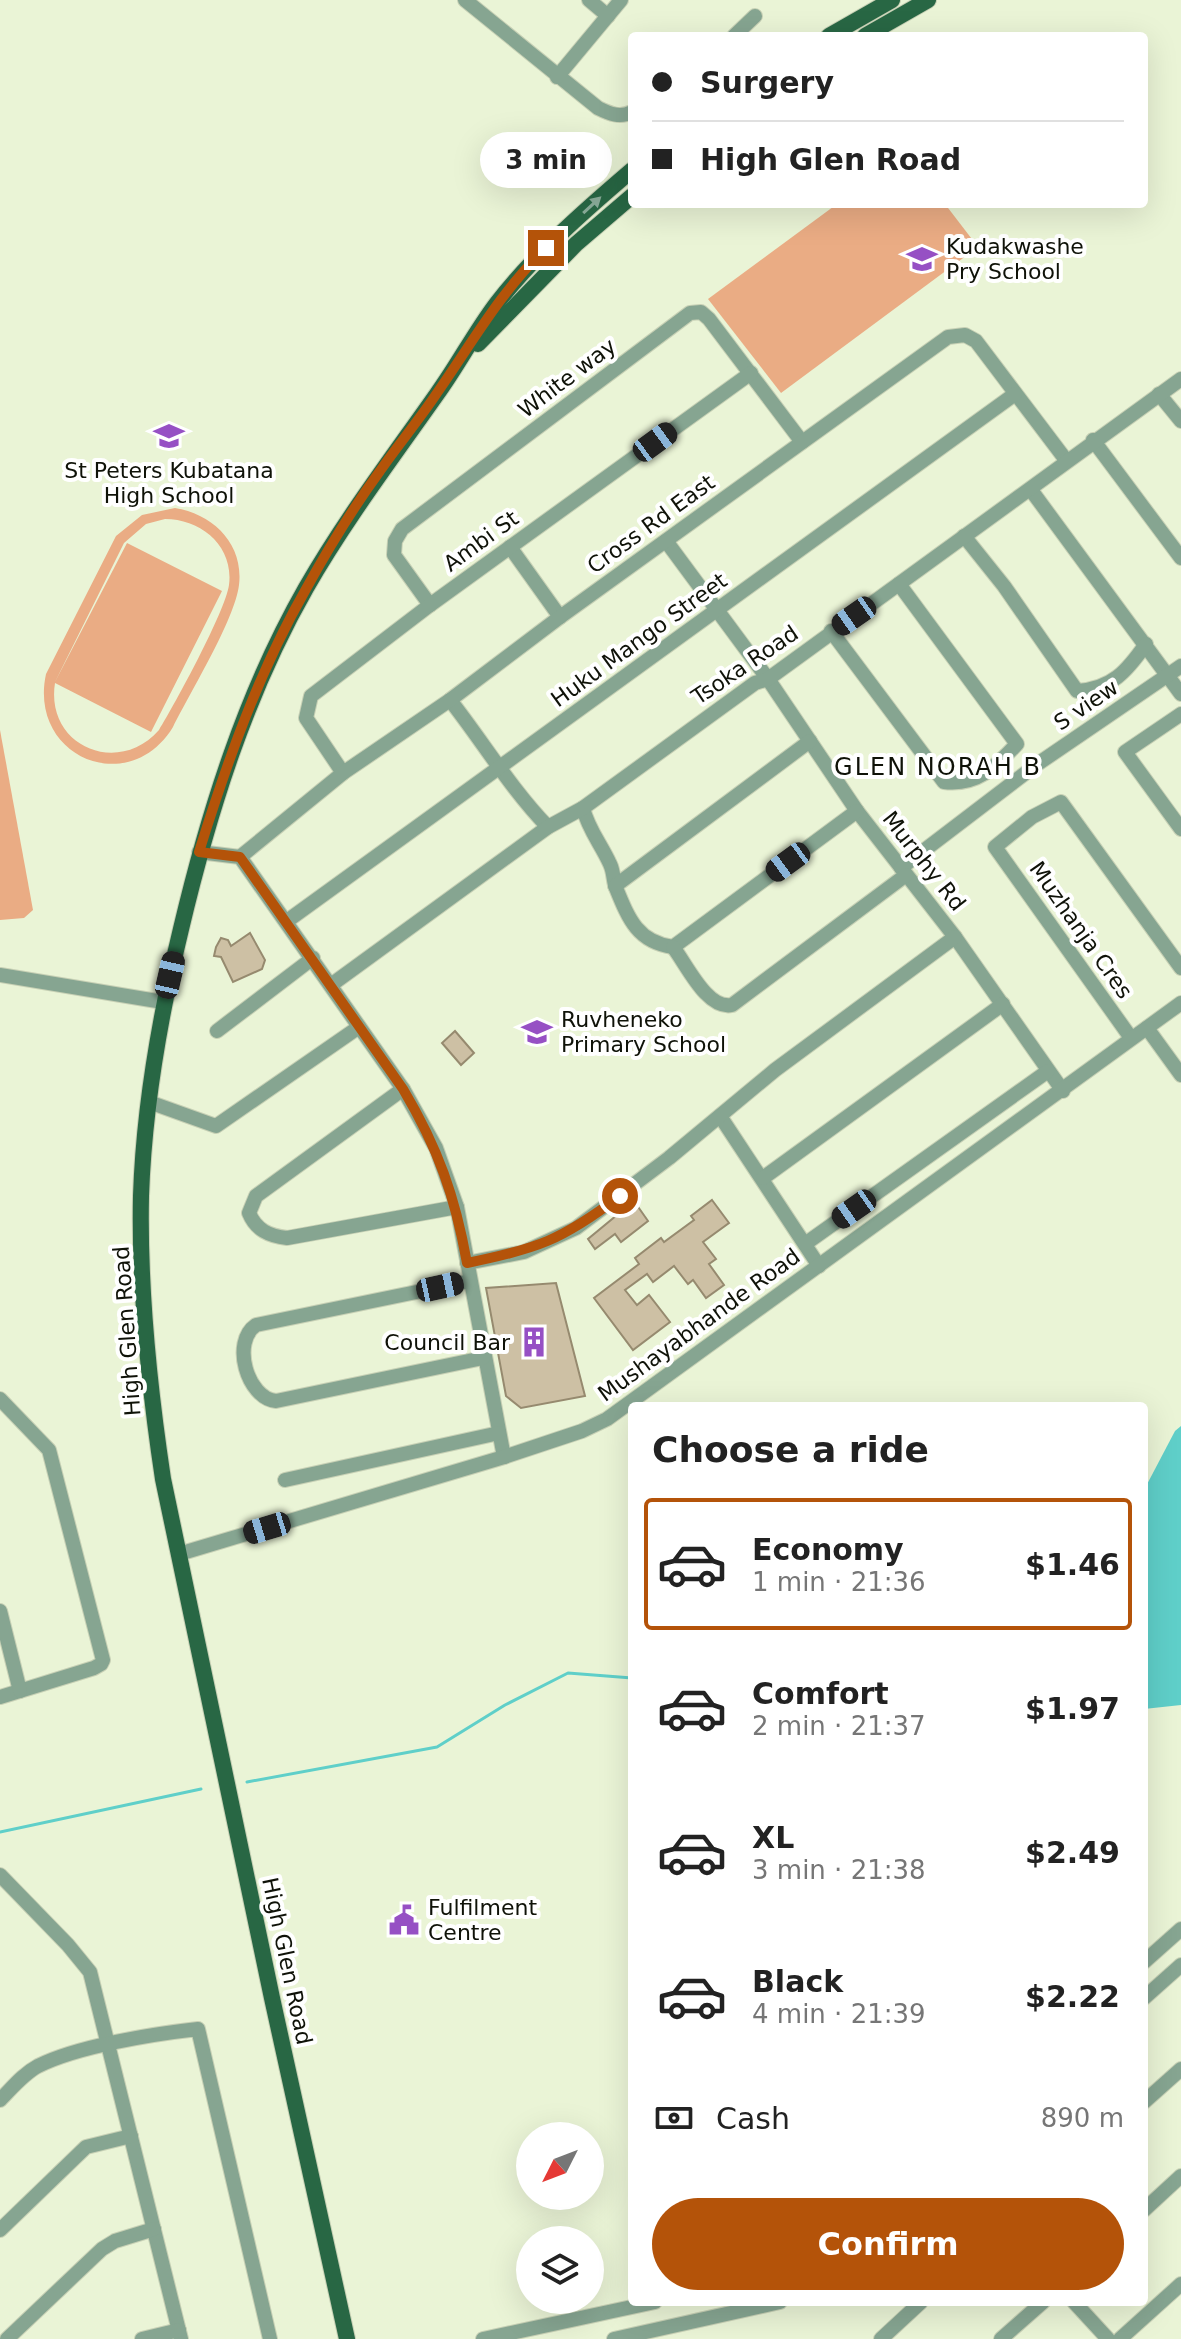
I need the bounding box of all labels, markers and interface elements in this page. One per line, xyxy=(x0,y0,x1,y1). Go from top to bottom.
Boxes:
text: Surgery xyxy=(700,65,834,100)
callout: 3 min xyxy=(480,132,612,188)
text: High Glen Road xyxy=(700,142,961,177)
text: 3 min xyxy=(505,145,587,175)
one-way arrow xyxy=(582,197,601,215)
route end xyxy=(528,230,564,266)
place label: Kudakwashe Pry School xyxy=(946,234,1084,284)
school or university icon: Kudakwashe Pry School xyxy=(905,242,939,276)
street label: White way xyxy=(513,333,621,423)
car xyxy=(629,418,681,466)
school or university icon: St Peters Kubatana High School xyxy=(152,419,186,453)
place label: St Peters Kubatana High School xyxy=(64,458,274,508)
street label: Cross Rd East xyxy=(583,469,720,578)
street label: Ambi St xyxy=(439,505,523,576)
street label: Huku Mango Street xyxy=(546,568,732,712)
car xyxy=(827,592,881,640)
street label: Tsoka Road xyxy=(686,620,803,710)
street label: S view xyxy=(1049,675,1123,735)
district label: GLEN NORAH B xyxy=(834,753,1042,781)
street label: Murphy Rd xyxy=(877,806,971,916)
car xyxy=(762,838,814,886)
street label: Muzhanja Cres xyxy=(1024,857,1138,1003)
car xyxy=(153,949,187,1001)
place label: Ruvheneko Primary School xyxy=(561,1007,726,1057)
school or university icon: Ruvheneko Primary School xyxy=(520,1015,554,1049)
route start xyxy=(602,1178,638,1214)
car xyxy=(827,1185,881,1233)
street label: Mushayabhande Road xyxy=(593,1243,805,1407)
street label: High Glen Road xyxy=(109,1245,145,1417)
car xyxy=(414,1270,466,1304)
building icon: Council Bar xyxy=(517,1325,551,1359)
place label: Council Bar xyxy=(384,1330,511,1355)
text: Choose a ride xyxy=(652,1429,929,1470)
car xyxy=(241,1510,293,1546)
icon: car xyxy=(656,1528,728,1600)
text: Economy xyxy=(752,1532,904,1567)
text: $1.46 xyxy=(1025,1547,1120,1582)
text: 1 min · 21:36 xyxy=(752,1567,926,1597)
icon: car xyxy=(656,1672,728,1744)
text: Comfort xyxy=(752,1676,889,1711)
text: $1.97 xyxy=(1025,1691,1120,1726)
text: 2 min · 21:37 xyxy=(752,1711,926,1741)
icon: car xyxy=(656,1816,728,1888)
text: XL xyxy=(752,1820,794,1855)
text: $2.49 xyxy=(1025,1835,1120,1870)
text: 3 min · 21:38 xyxy=(752,1855,926,1885)
street label: High Glen Road xyxy=(257,1875,317,2047)
place label: Fulfilment Centre xyxy=(428,1895,537,1945)
public building icon: Fulfilment Centre xyxy=(387,1903,421,1937)
icon: car xyxy=(656,1960,728,2032)
text: Black xyxy=(752,1964,843,1999)
text: $2.22 xyxy=(1025,1979,1120,2014)
text: 4 min · 21:39 xyxy=(752,1999,926,2029)
icon: cash xyxy=(652,2096,696,2140)
text: Cash xyxy=(716,2101,790,2136)
text: 890 m xyxy=(1041,2103,1124,2133)
north arrow xyxy=(516,2122,604,2210)
map controls xyxy=(516,2122,604,2314)
button: Confirm xyxy=(652,2198,1124,2290)
button: layers xyxy=(516,2226,604,2314)

